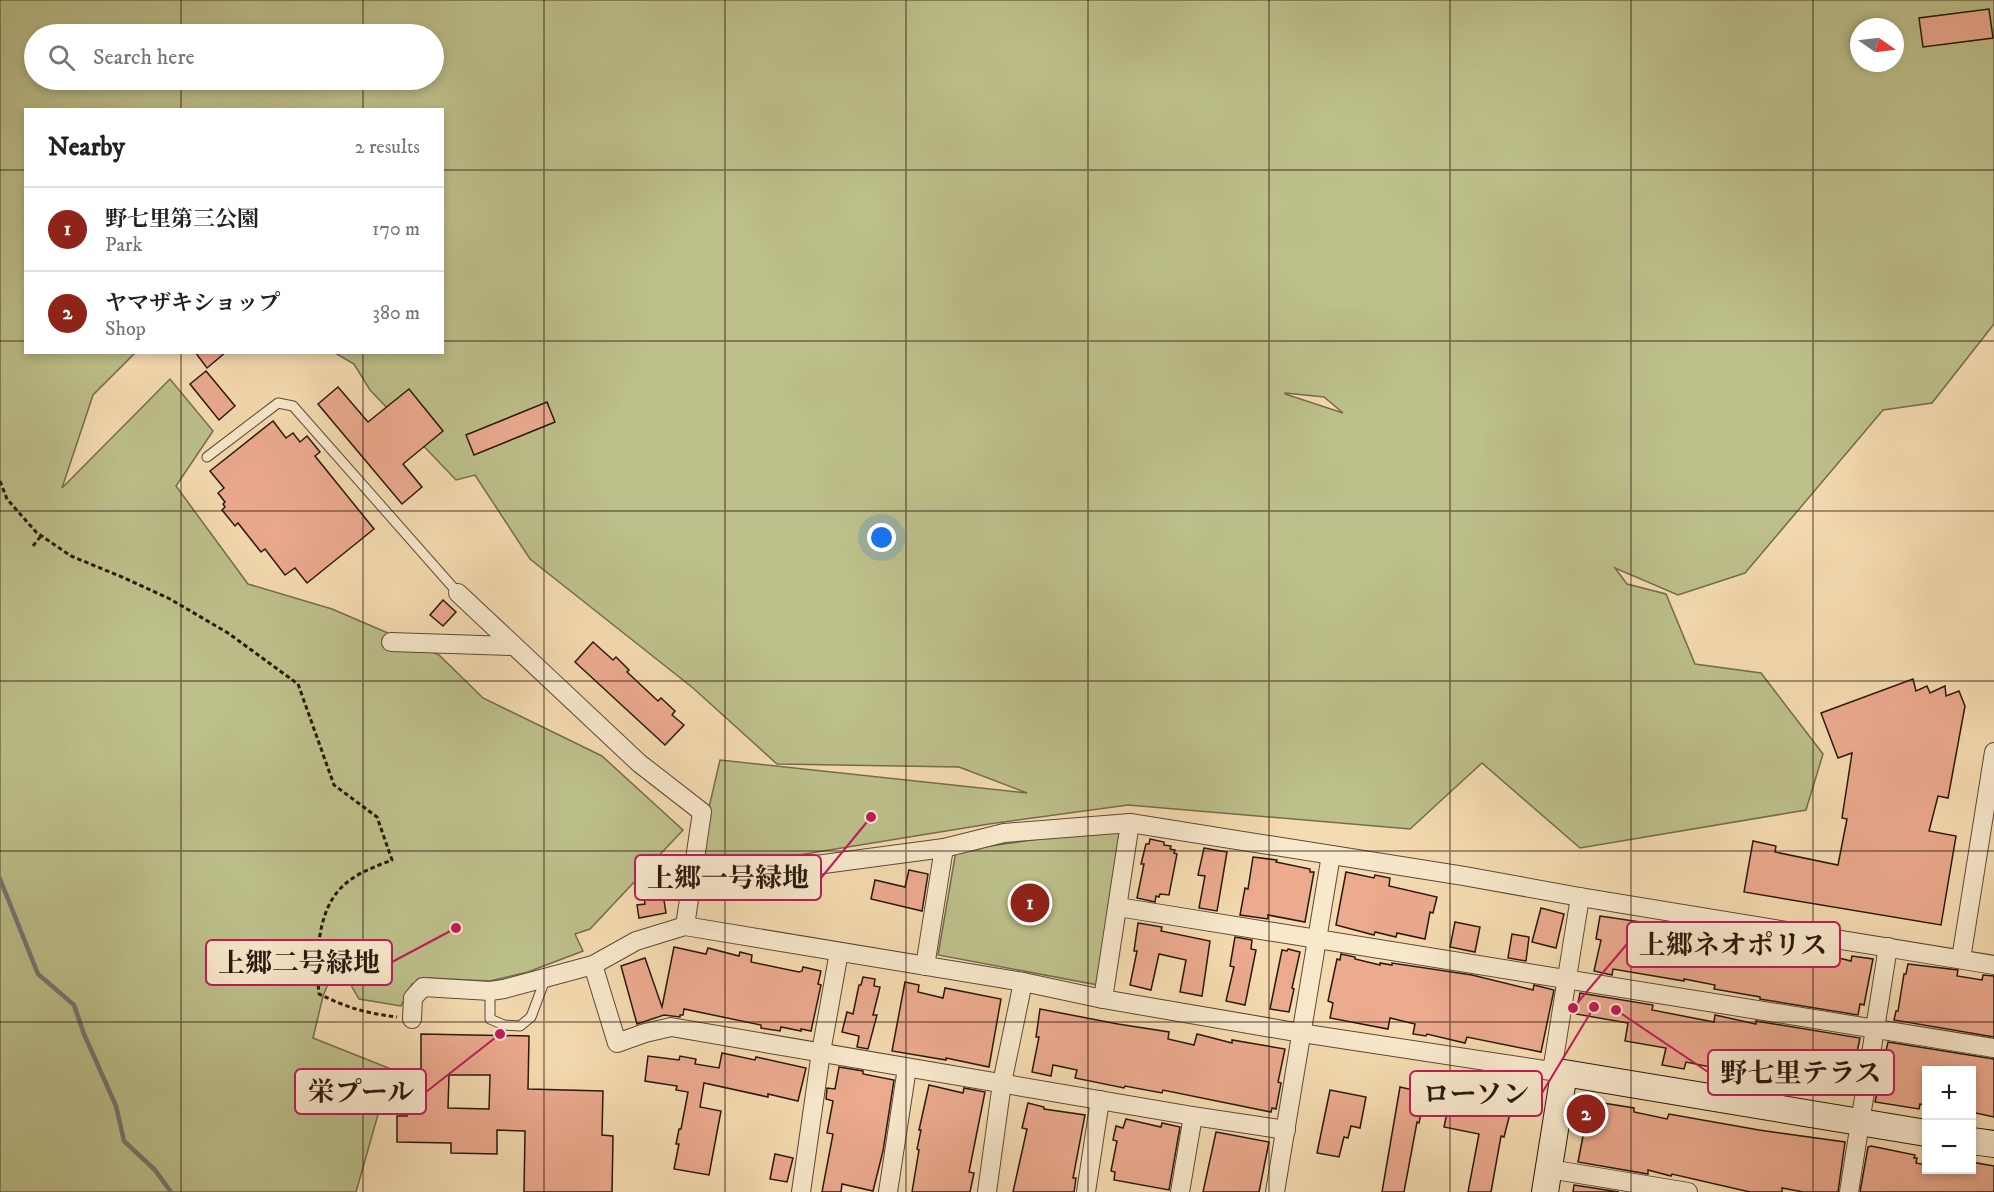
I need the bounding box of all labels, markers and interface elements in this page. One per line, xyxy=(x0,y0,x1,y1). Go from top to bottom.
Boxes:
north arrow xyxy=(1850,18,1904,72)
search box xyxy=(24,24,444,90)
icon: search xyxy=(45,41,78,74)
text: Search here xyxy=(93,44,195,71)
text: Nearby xyxy=(48,131,125,164)
text: 2 results xyxy=(355,135,420,160)
text: 野七里第三公園 xyxy=(105,206,259,233)
text: 1 xyxy=(64,217,71,242)
text: 170 m xyxy=(372,217,420,242)
text: Park xyxy=(105,233,142,258)
text: ヤマザキショップ xyxy=(105,290,280,317)
text: 2 xyxy=(63,301,72,326)
text: 380 m xyxy=(372,301,420,326)
text: Shop xyxy=(105,317,146,342)
your location xyxy=(867,523,896,552)
callout: 上郷一号緑地 xyxy=(635,855,821,900)
text: 上郷一号緑地 xyxy=(647,862,809,896)
pin: 1 xyxy=(1010,880,1050,926)
callout: 上郷ネオポリス xyxy=(1627,922,1840,967)
text: 上郷ネオポリス xyxy=(1639,929,1827,963)
callout: 上郷二号緑地 xyxy=(206,940,392,985)
text: 上郷二号緑地 xyxy=(218,947,380,981)
callout: 野七里テラス xyxy=(1708,1050,1894,1095)
text: 野七里テラス xyxy=(1720,1057,1882,1091)
map controls xyxy=(1922,1066,1976,1174)
button: + xyxy=(1922,1066,1976,1120)
callout: 栄プール xyxy=(295,1069,426,1114)
callout: ローソン xyxy=(1410,1071,1542,1116)
text: 栄プール xyxy=(308,1076,414,1110)
text: ローソン xyxy=(1423,1078,1529,1112)
pin: 2 xyxy=(1566,1092,1606,1136)
button: − xyxy=(1922,1120,1976,1174)

